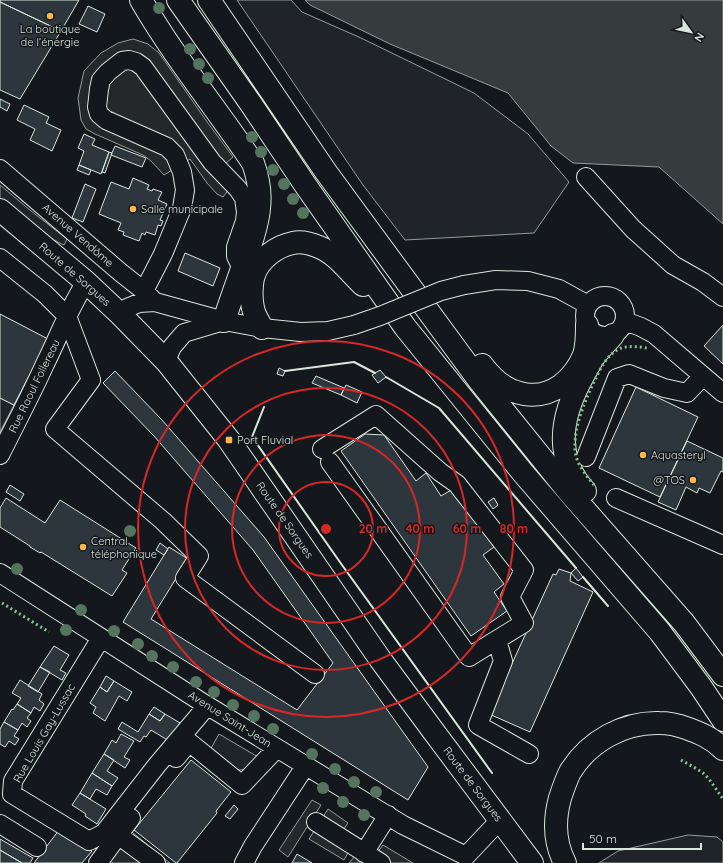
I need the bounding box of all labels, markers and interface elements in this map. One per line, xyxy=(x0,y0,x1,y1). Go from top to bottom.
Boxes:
marker: La boutique de l’énergie xyxy=(45,11,55,21)
north arrow xyxy=(671,12,711,52)
place label: La boutique de l’énergie xyxy=(20,22,80,49)
text: N xyxy=(691,30,707,45)
street label: Avenue Vendôme xyxy=(40,200,116,270)
place label: Salle municipale xyxy=(141,202,223,216)
marker: Salle municipale xyxy=(128,204,138,214)
street label: Route de Sorgues xyxy=(36,239,114,309)
street label: Rue Raoul Follereau xyxy=(5,337,63,435)
place label: Port Fluvial xyxy=(237,433,293,447)
marker: Port Fluvial xyxy=(224,435,234,445)
place label: Aquasteryl xyxy=(651,448,706,462)
marker: Aquasteryl xyxy=(638,450,648,460)
place label: @TOS xyxy=(653,473,685,487)
marker: @TOS xyxy=(688,475,698,485)
street label: Route de Sorgues xyxy=(253,479,317,561)
text: 20 m xyxy=(359,521,387,536)
text: 40 m xyxy=(406,521,434,536)
text: 60 m xyxy=(453,521,481,536)
text: 80 m xyxy=(500,521,528,536)
centre of rings xyxy=(319,522,333,536)
place label: Central téléphonique xyxy=(91,534,157,561)
marker: Central téléphonique xyxy=(78,542,88,552)
street label: Rue Louis Gay-Lussac xyxy=(10,681,78,785)
street label: Avenue Saint-Jean xyxy=(186,688,274,750)
street label: Route de Sorgues xyxy=(440,744,506,824)
scale bar xyxy=(583,825,701,851)
text: 50 m xyxy=(589,831,617,846)

